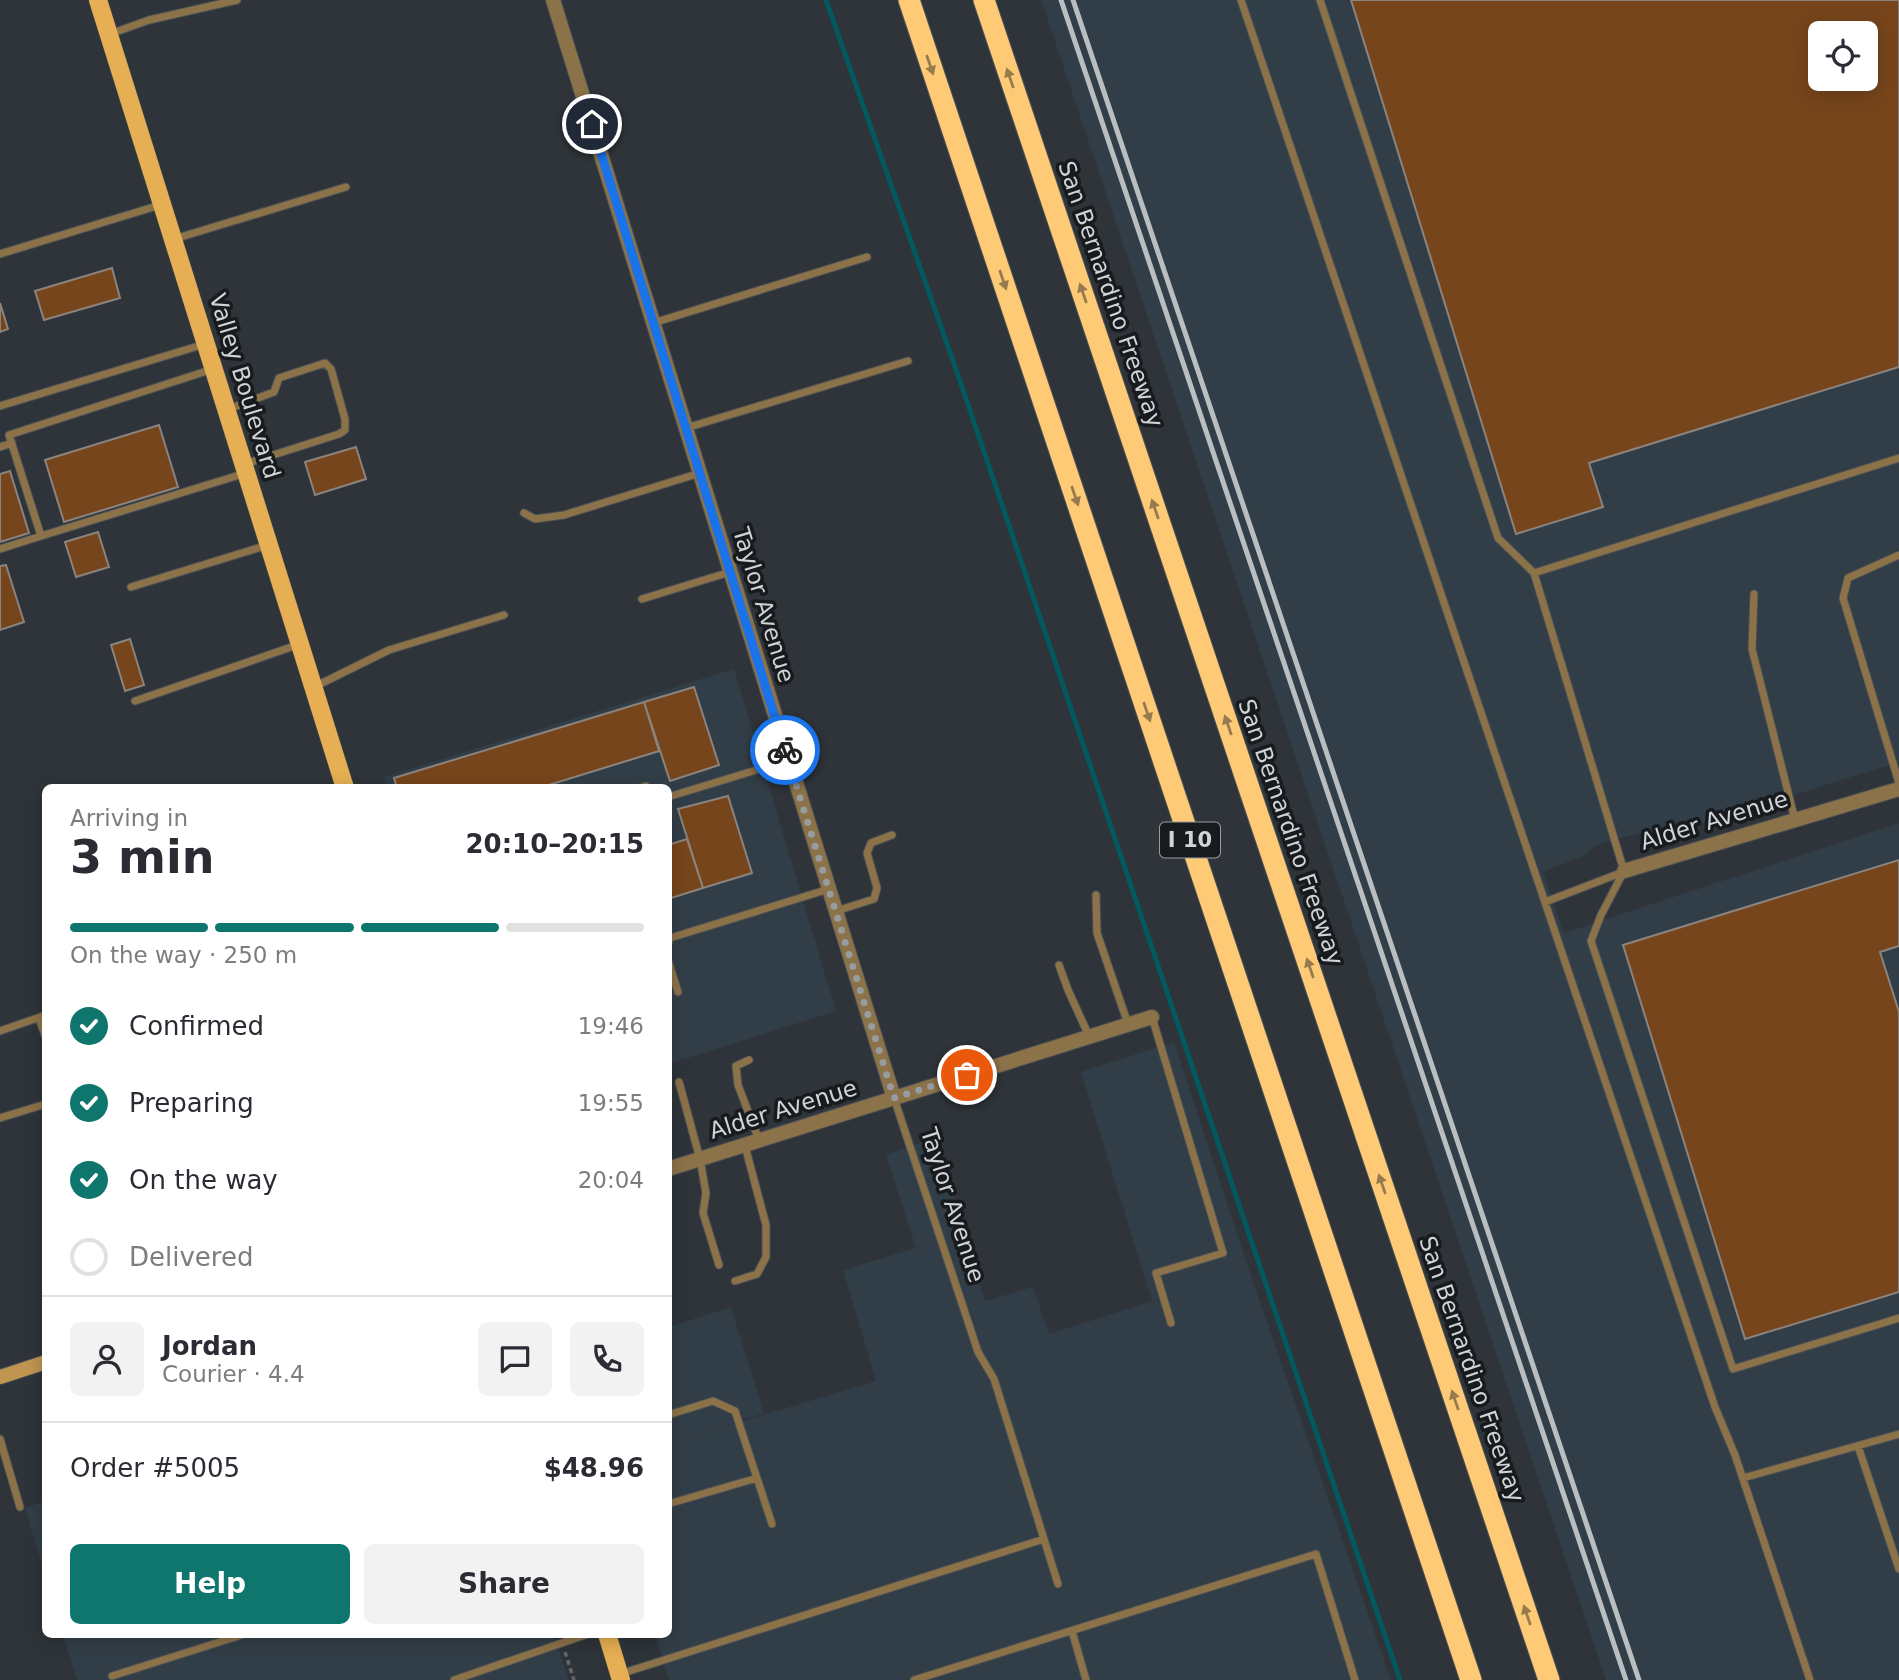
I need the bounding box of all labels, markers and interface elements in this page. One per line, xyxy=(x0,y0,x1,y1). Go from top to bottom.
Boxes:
map controls xyxy=(1808,21,1878,91)
button: locate xyxy=(1808,21,1878,91)
one-way arrow xyxy=(926,54,936,75)
one-way arrow xyxy=(1004,67,1015,88)
pin xyxy=(562,94,622,154)
icon: home xyxy=(573,105,611,143)
street label: San Bernardino Freeway xyxy=(1053,158,1169,430)
one-way arrow xyxy=(998,270,1009,291)
one-way arrow xyxy=(1077,283,1088,304)
street label: Valley Boulevard xyxy=(204,290,286,482)
one-way arrow xyxy=(1070,486,1081,507)
one-way arrow xyxy=(1149,498,1160,519)
street label: Taylor Avenue xyxy=(728,523,800,686)
street label: San Bernardino Freeway xyxy=(1233,696,1349,968)
one-way arrow xyxy=(1142,702,1153,723)
one-way arrow xyxy=(1222,714,1233,735)
courier xyxy=(750,715,820,785)
icon: bike xyxy=(766,731,804,769)
street label: Alder Avenue xyxy=(1637,785,1791,855)
text: Arriving in xyxy=(70,805,188,831)
road number: I 10 xyxy=(1160,822,1220,858)
text: 20:10–20:15 xyxy=(465,829,644,859)
text: 3 min xyxy=(70,830,214,884)
text: On the way · 250 m xyxy=(70,942,297,968)
one-way arrow xyxy=(1304,958,1315,979)
icon: check xyxy=(70,1007,108,1045)
text: Confirmed xyxy=(129,1011,264,1041)
text: 19:46 xyxy=(578,1013,644,1039)
pin xyxy=(937,1045,997,1105)
icon: bag xyxy=(948,1056,986,1094)
street label: Alder Avenue xyxy=(706,1074,860,1144)
icon: check xyxy=(70,1084,108,1122)
text: Preparing xyxy=(129,1088,254,1118)
text: 19:55 xyxy=(578,1090,644,1116)
street label: Taylor Avenue xyxy=(916,1124,990,1285)
icon: check xyxy=(70,1161,108,1199)
text: On the way xyxy=(129,1165,278,1195)
text: 20:04 xyxy=(578,1167,644,1193)
one-way arrow xyxy=(1376,1173,1387,1194)
street label: San Bernardino Freeway xyxy=(1414,1233,1530,1505)
text: Delivered xyxy=(129,1242,253,1272)
button: person xyxy=(70,1322,144,1396)
button: chat xyxy=(478,1322,552,1396)
button: phone xyxy=(570,1322,644,1396)
text: Jordan xyxy=(162,1331,257,1361)
text: Courier · 4.4 xyxy=(162,1361,305,1387)
one-way arrow xyxy=(1449,1389,1460,1410)
text: Order #5005 xyxy=(70,1453,240,1483)
text: $48.96 xyxy=(544,1453,644,1483)
button: Help xyxy=(70,1544,350,1624)
button: Share xyxy=(364,1544,644,1624)
one-way arrow xyxy=(1521,1605,1532,1626)

